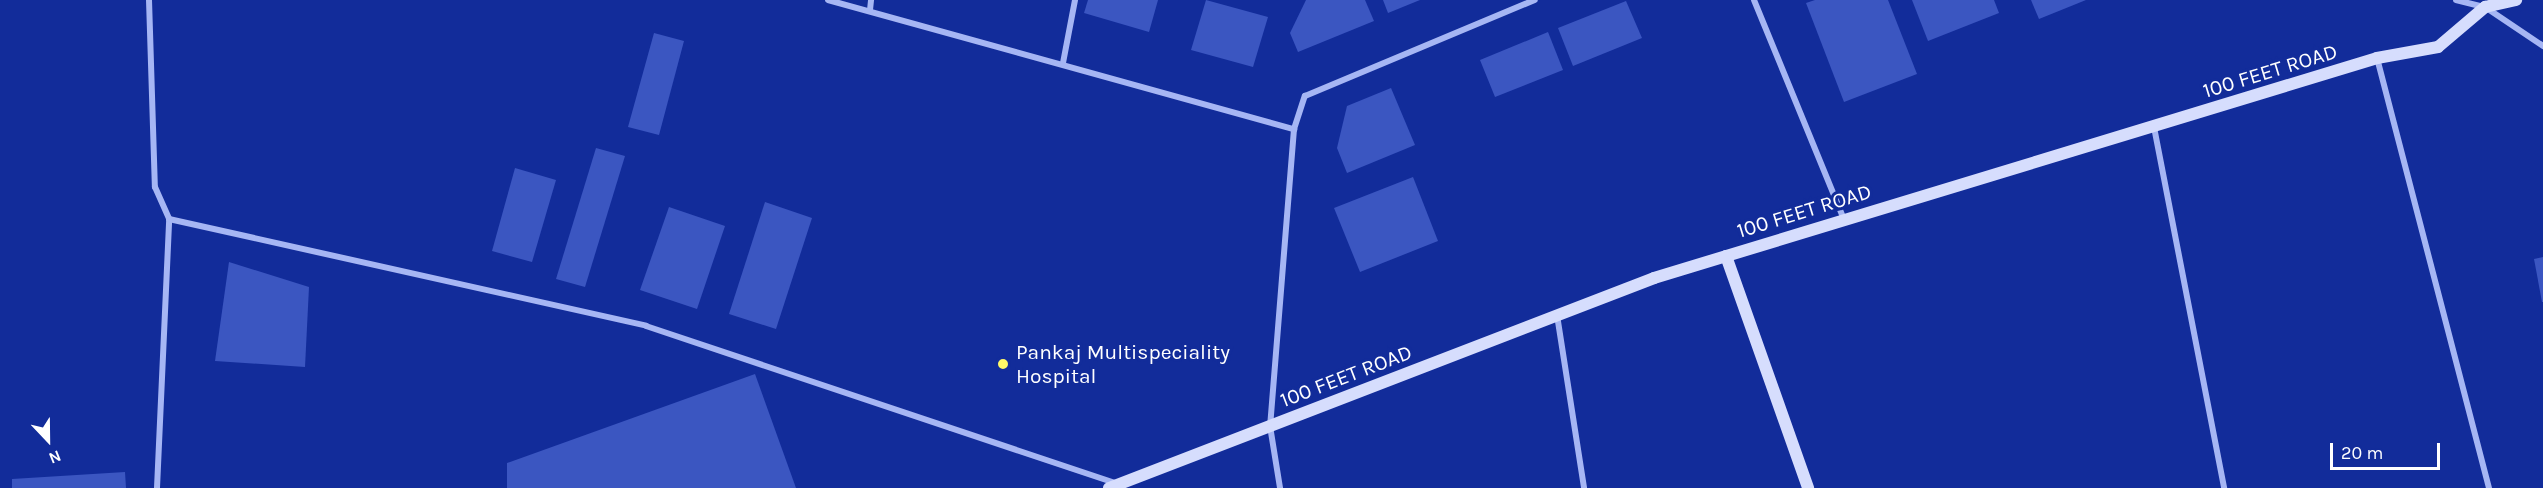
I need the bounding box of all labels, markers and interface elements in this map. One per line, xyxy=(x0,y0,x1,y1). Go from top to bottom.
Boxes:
street label: 100 FEET ROAD xyxy=(2200,39,2340,103)
street label: 100 FEET ROAD xyxy=(1734,179,1874,243)
place label: Pankaj Multispeciality Hospital xyxy=(1016,339,1230,389)
street label: 100 FEET ROAD xyxy=(1276,339,1416,413)
marker: Pankaj Multispeciality Hospital xyxy=(994,355,1012,373)
north arrow xyxy=(18,410,78,470)
scale bar xyxy=(2333,431,2442,469)
text: 20 m xyxy=(2341,442,2383,464)
text: N xyxy=(46,446,64,468)

